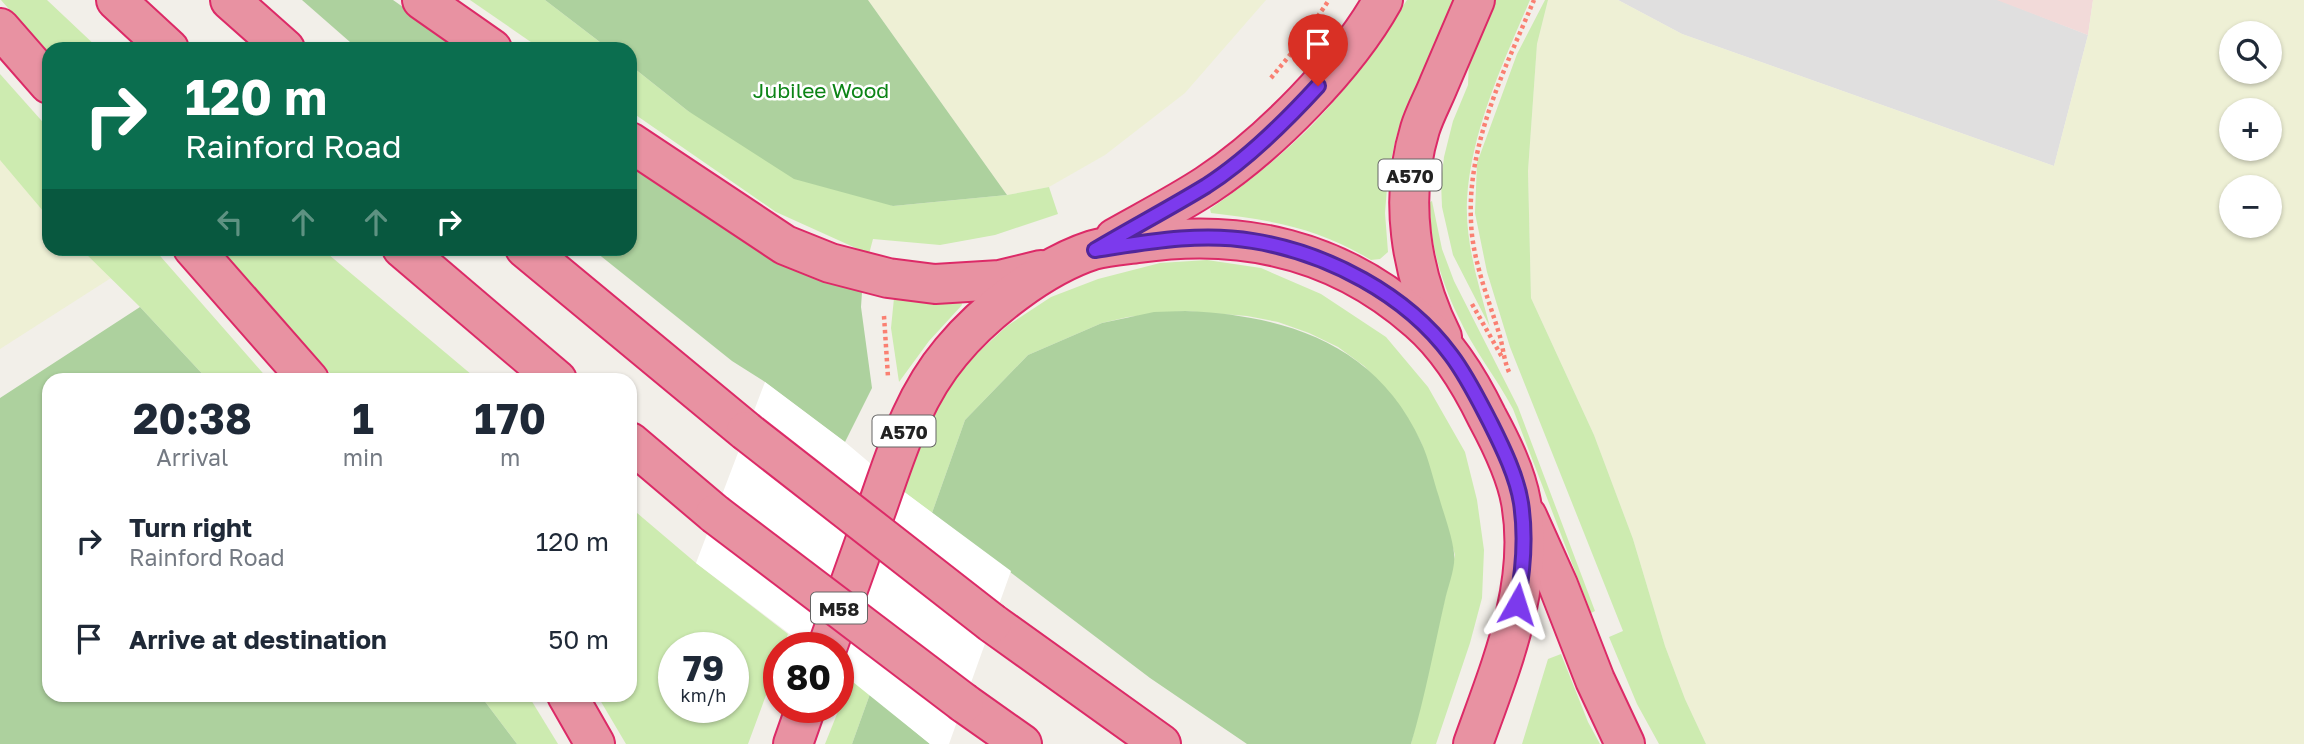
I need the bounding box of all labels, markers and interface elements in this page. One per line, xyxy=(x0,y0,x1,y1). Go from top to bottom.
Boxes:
pin xyxy=(1288,14,1348,86)
map controls xyxy=(2219,21,2282,238)
button: search xyxy=(2219,21,2282,84)
icon: arrive xyxy=(1299,25,1337,63)
text: 120 m xyxy=(185,67,327,126)
icon: right xyxy=(70,70,161,161)
park label: Jubilee Wood xyxy=(753,77,889,103)
button: + xyxy=(2219,98,2282,161)
text: Rainford Road xyxy=(185,127,402,165)
road number: A570 xyxy=(1378,160,1442,190)
button: − xyxy=(2219,175,2282,238)
icon: left xyxy=(211,203,249,241)
icon: ahead xyxy=(284,203,322,241)
icon: ahead xyxy=(357,203,395,241)
icon: right xyxy=(430,203,468,241)
text: 20:38 xyxy=(133,393,252,443)
text: 1 xyxy=(352,393,374,443)
text: 170 xyxy=(474,393,546,443)
road number: A570 xyxy=(872,416,936,446)
text: Arrival xyxy=(156,443,228,471)
text: min xyxy=(343,443,383,471)
text: m xyxy=(500,443,520,471)
text: Turn right xyxy=(129,512,252,543)
icon: right xyxy=(70,522,108,560)
text: 120 m xyxy=(536,526,609,557)
text: Rainford Road xyxy=(129,543,285,571)
position arrow xyxy=(1480,567,1554,641)
road number: M58 xyxy=(811,593,867,624)
icon: arrive xyxy=(70,620,108,658)
text: Arrive at destination xyxy=(129,624,387,655)
text: 50 m xyxy=(548,624,609,655)
speed limit sign: 80 xyxy=(763,632,854,723)
text: 79 xyxy=(683,647,724,689)
text: km/h xyxy=(681,684,726,706)

